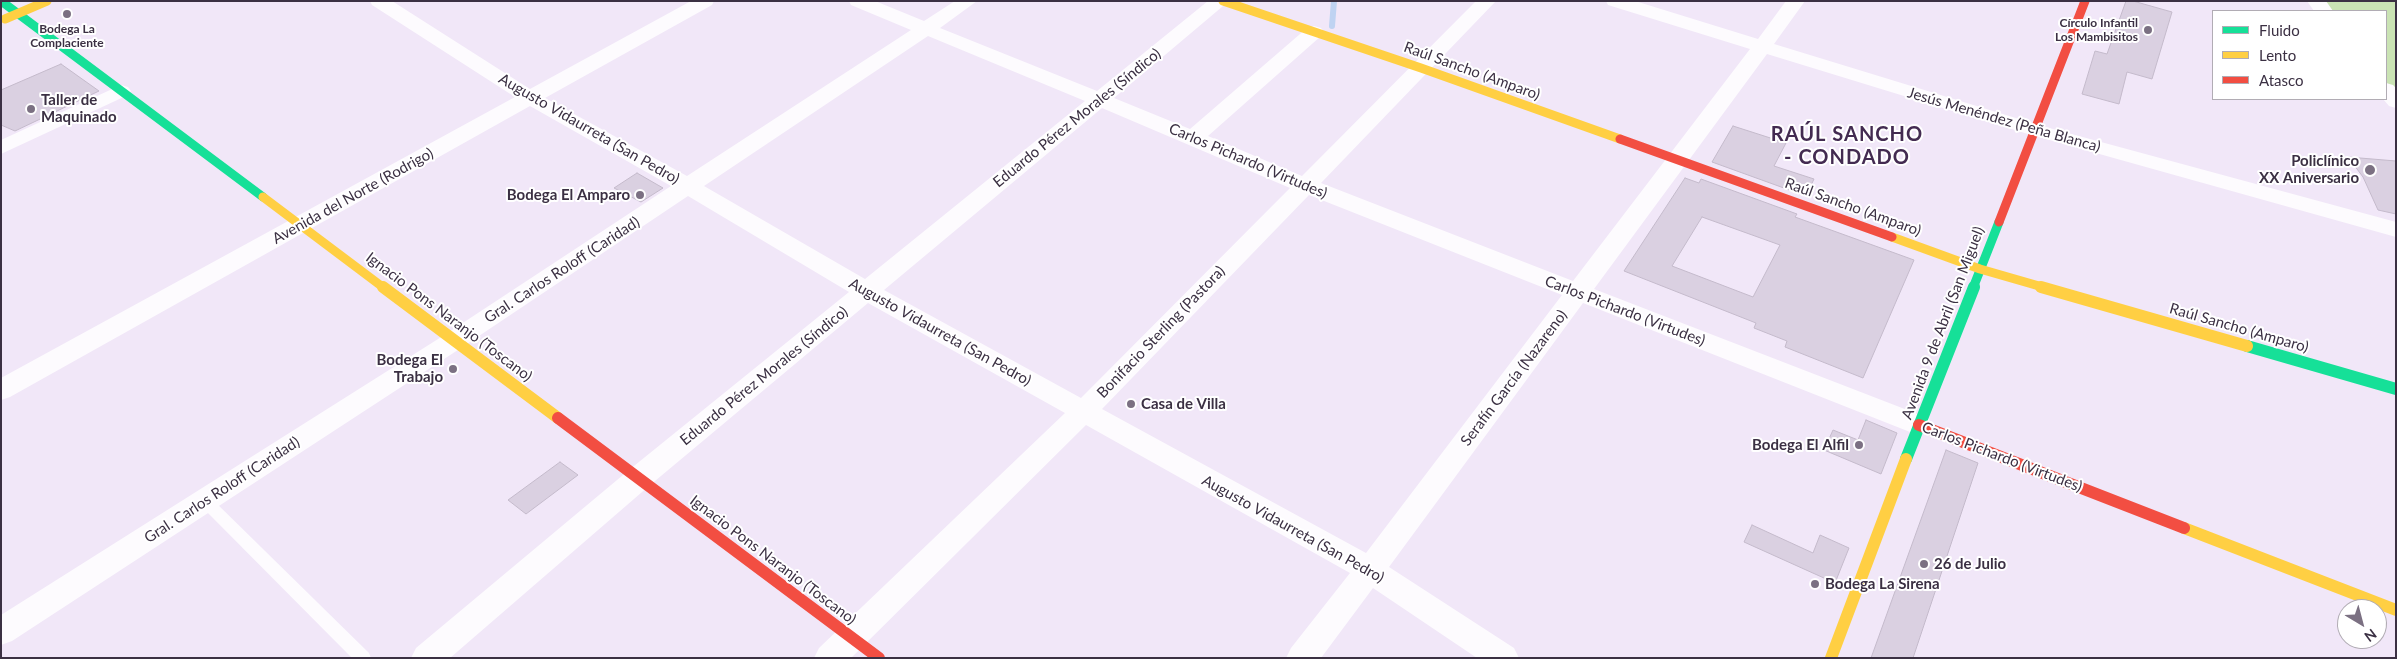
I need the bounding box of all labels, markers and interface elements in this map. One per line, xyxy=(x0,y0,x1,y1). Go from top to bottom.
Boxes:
marker: Bodega La Complaciente xyxy=(61,8,73,20)
legend xyxy=(2212,10,2387,100)
place label: Círculo Infantil Los Mambisitos xyxy=(2055,16,2138,44)
text: Fluido xyxy=(2259,21,2300,39)
place label: Bodega La Complaciente xyxy=(30,22,104,50)
marker: Círculo Infantil Los Mambisitos xyxy=(2142,24,2154,36)
street label: Raúl Sancho (Amparo) xyxy=(1401,38,1543,104)
street label: Eduardo Pérez Morales (Síndico) xyxy=(989,45,1165,191)
text: Lento xyxy=(2259,46,2296,64)
street label: Augusto Vidaurreta (San Pedro) xyxy=(495,70,683,188)
text: Atasco xyxy=(2259,71,2304,89)
street label: Jesús Menéndez (Peña Blanca) xyxy=(1905,84,2103,156)
place label: Taller de Maquinado xyxy=(41,91,117,126)
marker: Taller de Maquinado xyxy=(25,103,37,115)
street label: Carlos Pichardo (Virtudes) xyxy=(1166,119,1330,203)
district label: RAÚL SANCHO - CONDADO xyxy=(1769,123,1925,170)
street label: Avenida del Norte (Rodrigo) xyxy=(269,144,437,248)
place label: Policlínico XX Aniversario xyxy=(2259,152,2359,187)
marker: Policlínico XX Aniversario xyxy=(2363,163,2377,177)
street label: Raúl Sancho (Amparo) xyxy=(1782,174,1924,240)
place label: Bodega El Amparo xyxy=(507,186,630,204)
marker: Bodega El Amparo xyxy=(634,189,646,201)
street label: Gral. Carlos Roloff (Caridad) xyxy=(481,213,643,327)
street label: Avenida 9 de Abril (San Miguel) xyxy=(1898,224,1988,422)
street label: Ignacio Pons Naranjo (Toscano) xyxy=(362,249,536,385)
street label: Bonifacio Sterling (Pastora) xyxy=(1093,262,1229,402)
street label: Carlos Pichardo (Virtudes) xyxy=(1542,272,1708,350)
street label: Augusto Vidaurreta (San Pedro) xyxy=(846,274,1034,390)
street label: Raúl Sancho (Amparo) xyxy=(2167,300,2311,356)
street label: Eduardo Pérez Morales (Síndico) xyxy=(676,303,852,449)
street label: Serafín García (Nazareno) xyxy=(1457,307,1571,449)
place label: Bodega El Trabajo xyxy=(377,351,443,386)
marker: Bodega El Trabajo xyxy=(447,363,459,375)
place label: Casa de Villa xyxy=(1141,395,1226,413)
marker: Casa de Villa xyxy=(1125,398,1137,410)
street label: Carlos Pichardo (Virtudes) xyxy=(1919,418,2085,496)
street label: Gral. Carlos Roloff (Caridad) xyxy=(141,433,303,547)
place label: Bodega El Alfil xyxy=(1752,436,1849,454)
marker: Bodega El Alfil xyxy=(1853,439,1865,451)
street label: Augusto Vidaurreta (San Pedro) xyxy=(1199,471,1387,587)
street label: Ignacio Pons Naranjo (Toscano) xyxy=(686,492,860,628)
place label: 26 de Julio xyxy=(1934,555,2006,573)
marker: 26 de Julio xyxy=(1918,558,1930,570)
place label: Bodega La Sirena xyxy=(1825,575,1940,593)
marker: Bodega La Sirena xyxy=(1809,578,1821,590)
north arrow xyxy=(2337,599,2387,649)
text: N xyxy=(2361,626,2380,646)

